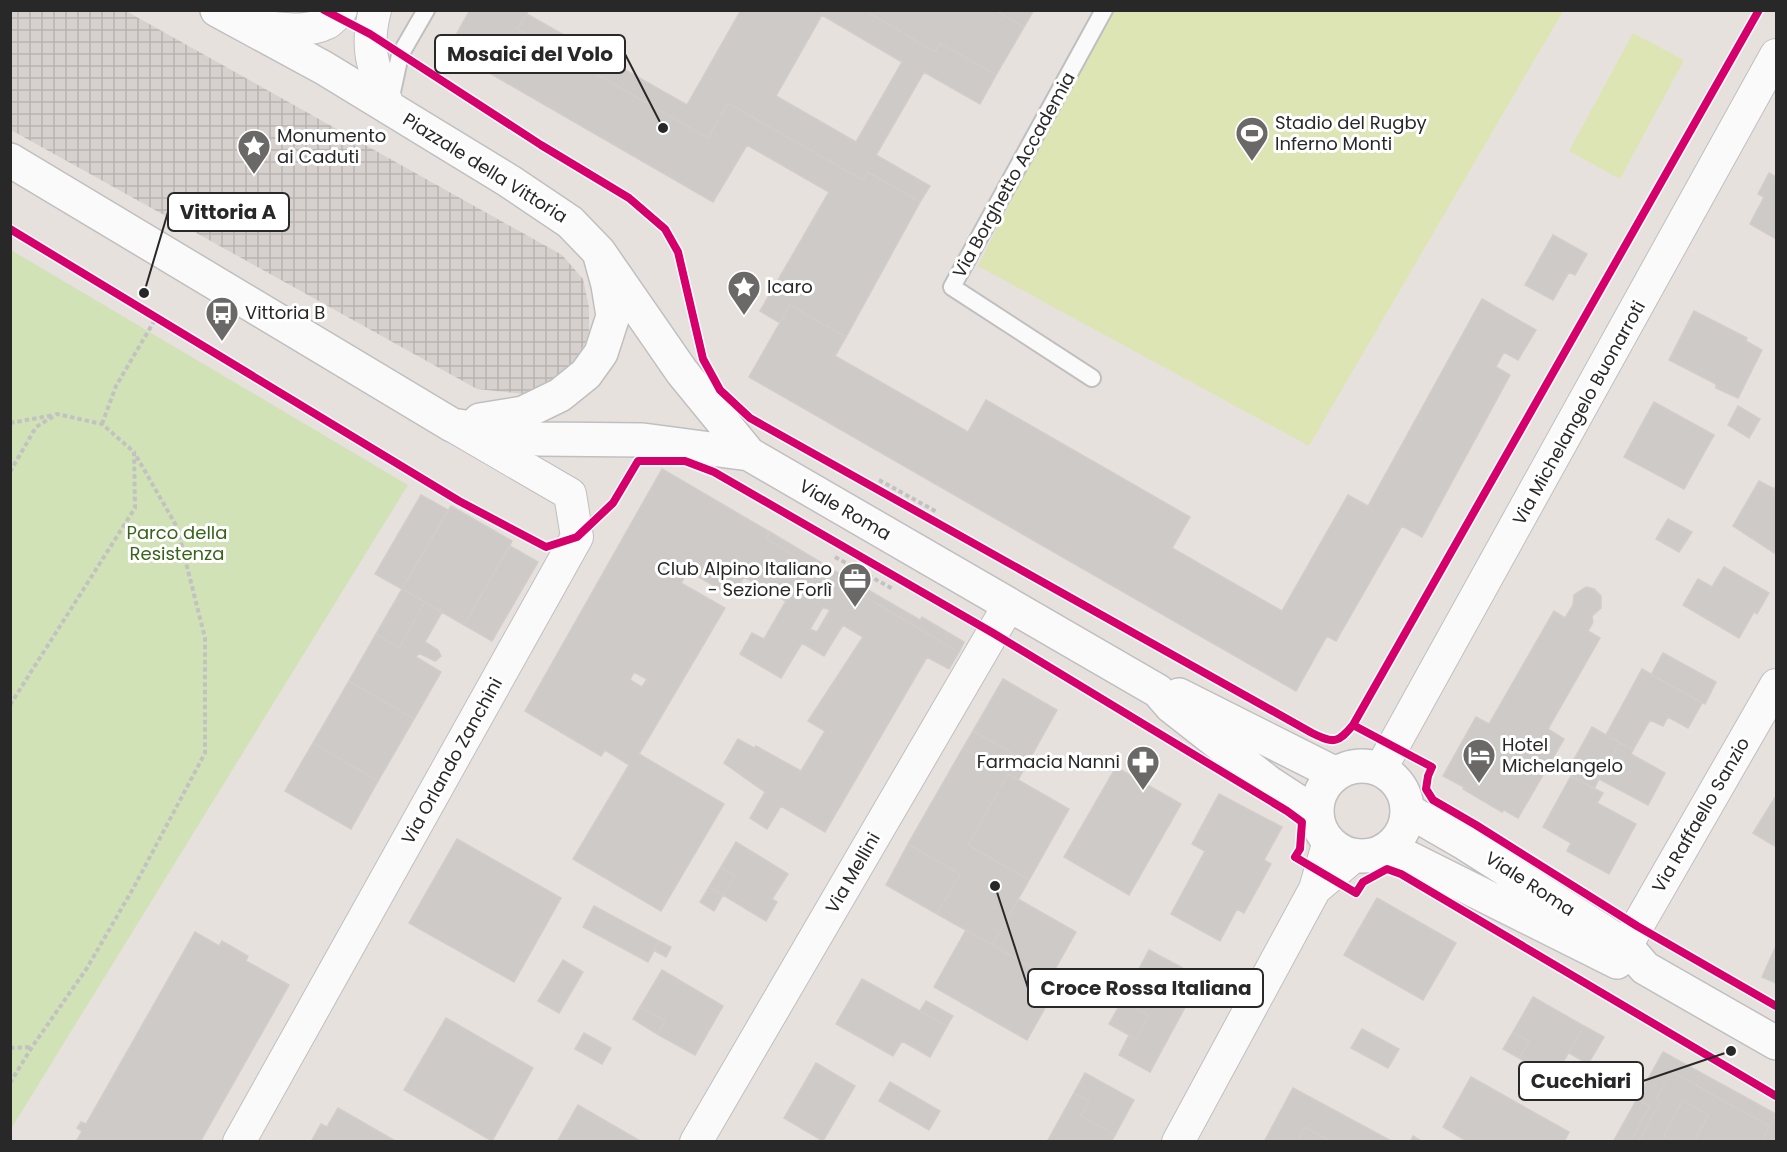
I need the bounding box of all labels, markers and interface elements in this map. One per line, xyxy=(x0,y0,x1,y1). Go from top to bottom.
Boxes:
callout: Mosaici del Volo xyxy=(435,35,625,73)
text: Mosaici del Volo xyxy=(447,40,613,68)
street label: Via Borghetto Accademia xyxy=(946,67,1081,282)
street label: Piazzale della Vittoria xyxy=(398,107,572,228)
place label: Stadio del Rugby Inferno Monti xyxy=(1275,110,1427,156)
sports icon: Stadio del Rugby Inferno Monti xyxy=(1234,115,1270,162)
place label: Monumento ai Caduti xyxy=(277,123,386,169)
place icon: Monumento ai Caduti xyxy=(236,128,272,175)
callout: Vittoria A xyxy=(168,193,289,231)
text: Vittoria A xyxy=(180,198,277,226)
place icon: Icaro xyxy=(726,269,762,316)
place label: Icaro xyxy=(767,274,813,299)
bus stop icon: Vittoria B xyxy=(204,295,240,342)
street label: Via Michelangelo Buonarroti xyxy=(1506,296,1651,529)
place label: Vittoria B xyxy=(245,300,325,325)
street label: Viale Roma xyxy=(795,473,896,546)
park label: Parco della Resistenza xyxy=(127,520,227,566)
place label: Club Alpino Italiano - Sezione Forlì xyxy=(657,556,832,602)
office icon: Club Alpino Italiano - Sezione Forlì xyxy=(837,561,873,608)
street label: Via Orlando Zanchini xyxy=(395,673,508,849)
place label: Hotel Michelangelo xyxy=(1502,732,1623,778)
street label: Via Raffaello Sanzio xyxy=(1646,733,1755,897)
hotel icon: Hotel Michelangelo xyxy=(1461,737,1497,784)
pharmacy icon: Farmacia Nanni xyxy=(1125,744,1161,791)
place label: Farmacia Nanni xyxy=(977,749,1120,774)
street label: Via Mellini xyxy=(819,828,886,918)
street label: Viale Roma xyxy=(1481,845,1580,922)
callout: Croce Rossa Italiana xyxy=(1028,969,1263,1007)
text: Croce Rossa Italiana xyxy=(1040,974,1252,1002)
callout: Cucchiari xyxy=(1519,1062,1643,1100)
text: Cucchiari xyxy=(1531,1067,1631,1095)

